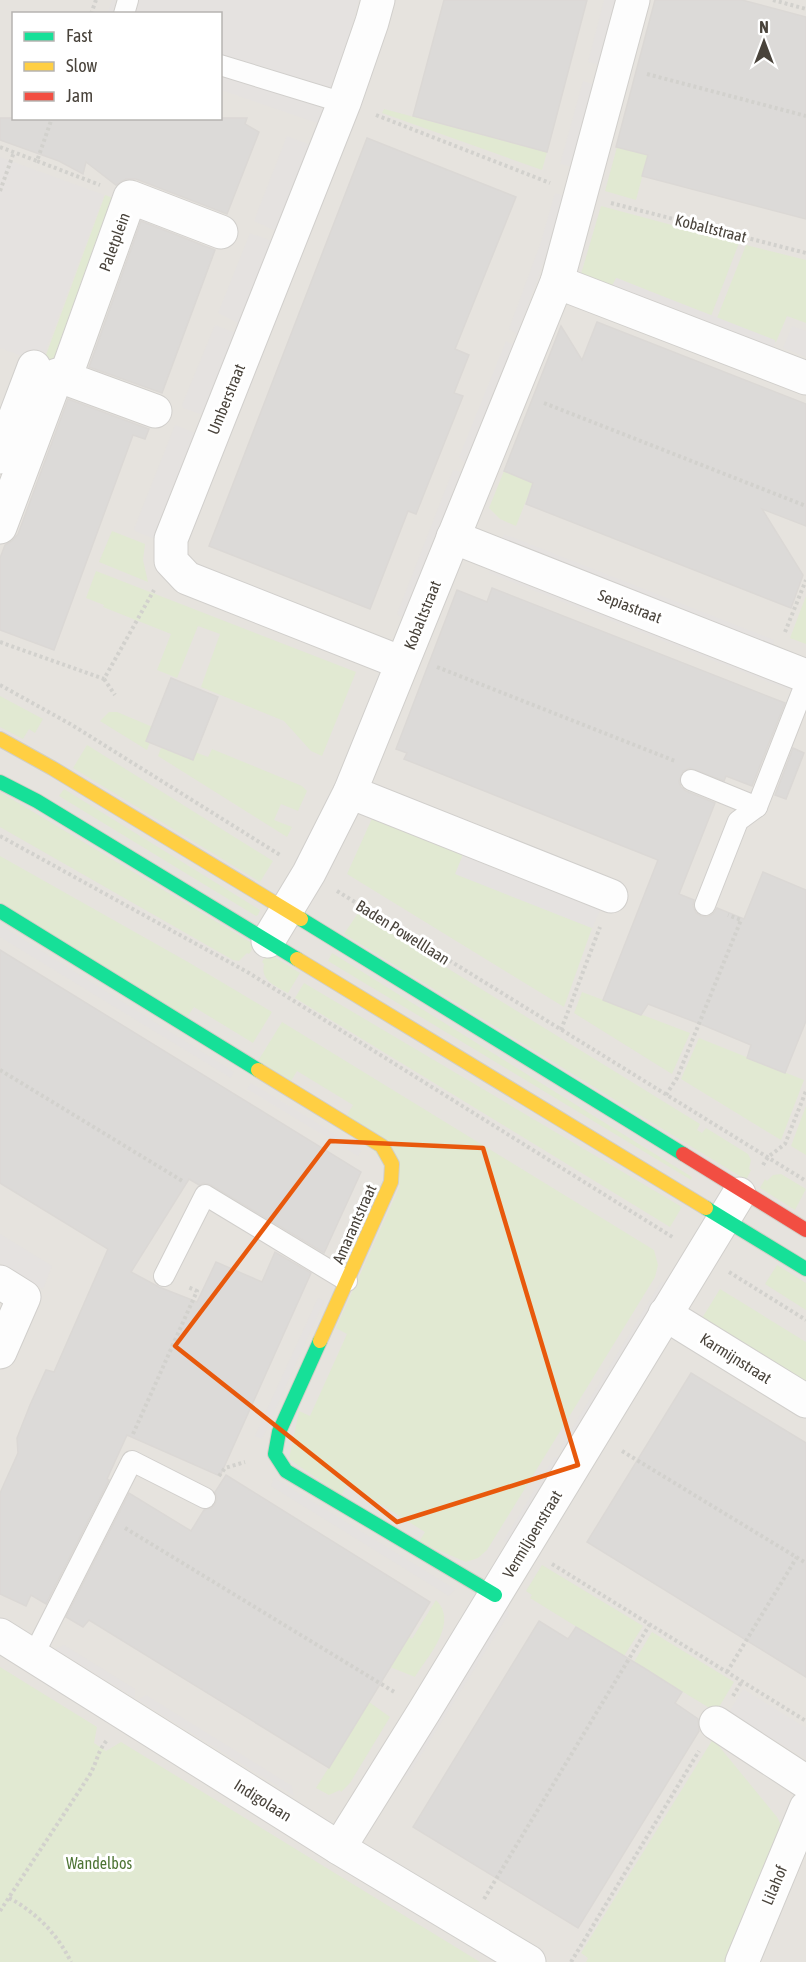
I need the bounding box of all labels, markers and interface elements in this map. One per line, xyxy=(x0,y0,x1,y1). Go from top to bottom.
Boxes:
legend xyxy=(12,12,222,120)
north arrow xyxy=(734,12,794,72)
text: N xyxy=(759,18,769,36)
text: Fast xyxy=(66,25,93,46)
text: Slow xyxy=(66,55,97,76)
text: Jam xyxy=(66,85,93,106)
street label: Paletplein xyxy=(95,210,134,274)
street label: Kobaltstraat xyxy=(673,210,749,246)
street label: Umberstraat xyxy=(204,361,248,437)
street label: Kobaltstraat xyxy=(400,577,444,652)
street label: Sepiastraat xyxy=(595,586,665,627)
street label: Baden Powelllaan xyxy=(353,896,453,968)
street label: Amarantstraat xyxy=(328,1181,380,1267)
street label: Karmijnstraat xyxy=(697,1329,775,1388)
street label: Vermiljoenstraat xyxy=(499,1487,566,1582)
street label: Indigolaan xyxy=(231,1775,295,1825)
park label: Wandelbos xyxy=(66,1854,132,1872)
street label: Lilahof xyxy=(758,1862,791,1908)

